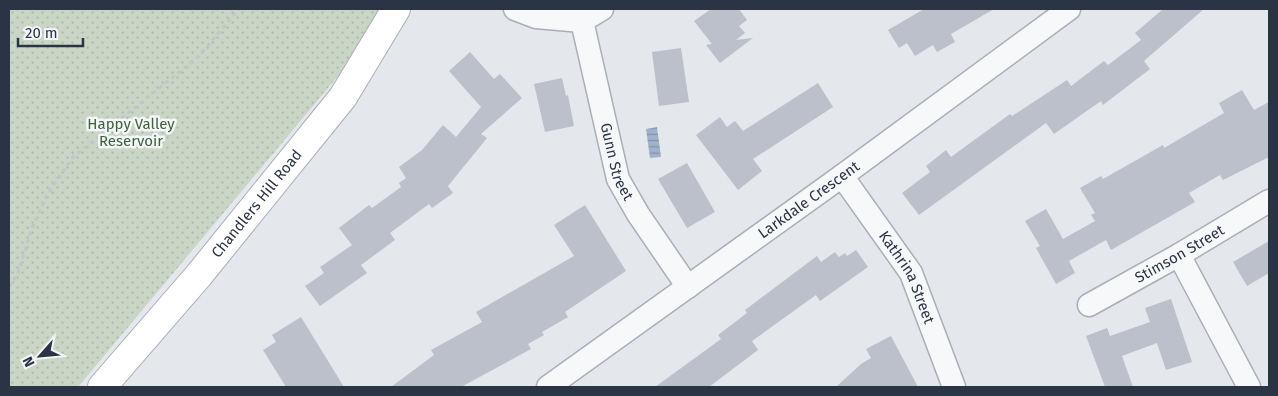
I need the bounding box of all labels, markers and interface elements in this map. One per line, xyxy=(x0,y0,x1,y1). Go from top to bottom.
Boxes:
scale bar xyxy=(18,15,82,47)
text: 20 m xyxy=(25,24,58,42)
park label: Happy Valley Reservoir xyxy=(87,115,175,150)
street label: Gunn Street xyxy=(596,121,638,204)
street label: Chandlers Hill Road xyxy=(208,146,306,261)
street label: Larkdale Crescent xyxy=(755,157,863,242)
street label: Stimson Street xyxy=(1132,221,1228,287)
street label: Kathrina Street xyxy=(875,227,938,327)
north arrow xyxy=(15,331,65,381)
text: N xyxy=(19,354,39,370)

